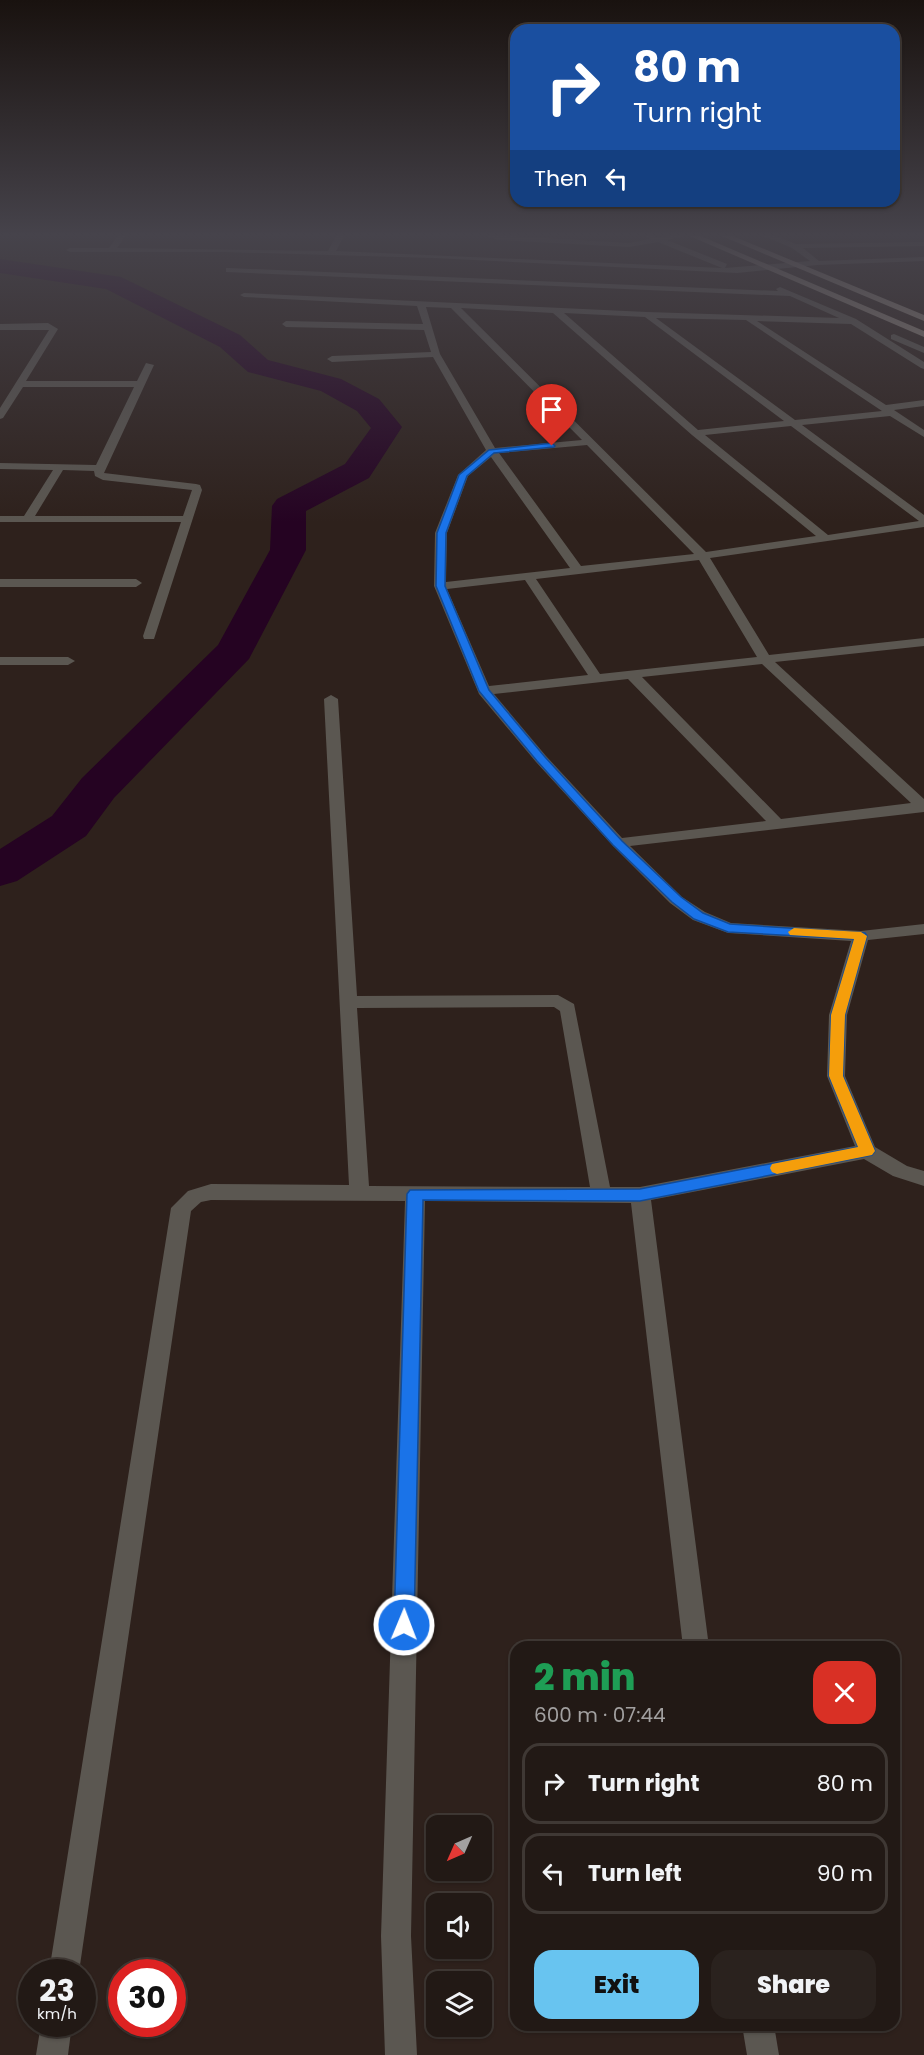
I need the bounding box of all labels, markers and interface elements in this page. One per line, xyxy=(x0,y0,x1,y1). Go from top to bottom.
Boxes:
text: 80 m xyxy=(633,38,741,97)
icon: right xyxy=(534,48,612,126)
text: Turn right xyxy=(633,94,762,131)
icon: left xyxy=(600,162,633,195)
text: Then xyxy=(534,163,588,194)
pin xyxy=(526,384,577,446)
icon: arrive xyxy=(535,393,568,426)
position arrow xyxy=(372,1593,436,1657)
text: 2 min xyxy=(534,1652,636,1703)
button: close xyxy=(813,1661,876,1724)
text: 600 m · 07:44 xyxy=(534,1701,666,1729)
icon: right xyxy=(537,1767,570,1800)
text: Turn right xyxy=(588,1768,699,1799)
text: 80 m xyxy=(817,1768,873,1799)
north arrow xyxy=(426,1815,492,1881)
map controls xyxy=(426,1815,492,2037)
icon: left xyxy=(537,1857,570,1890)
text: Turn left xyxy=(588,1858,682,1889)
text: 90 m xyxy=(817,1858,873,1889)
button: sound xyxy=(426,1893,492,1959)
button: Exit xyxy=(534,1950,699,2019)
button: Share xyxy=(711,1950,876,2019)
speed limit sign: 30 xyxy=(108,1959,186,2037)
text: 23 xyxy=(39,1969,75,2012)
button: layers xyxy=(426,1971,492,2037)
text: km/h xyxy=(37,2003,77,2024)

